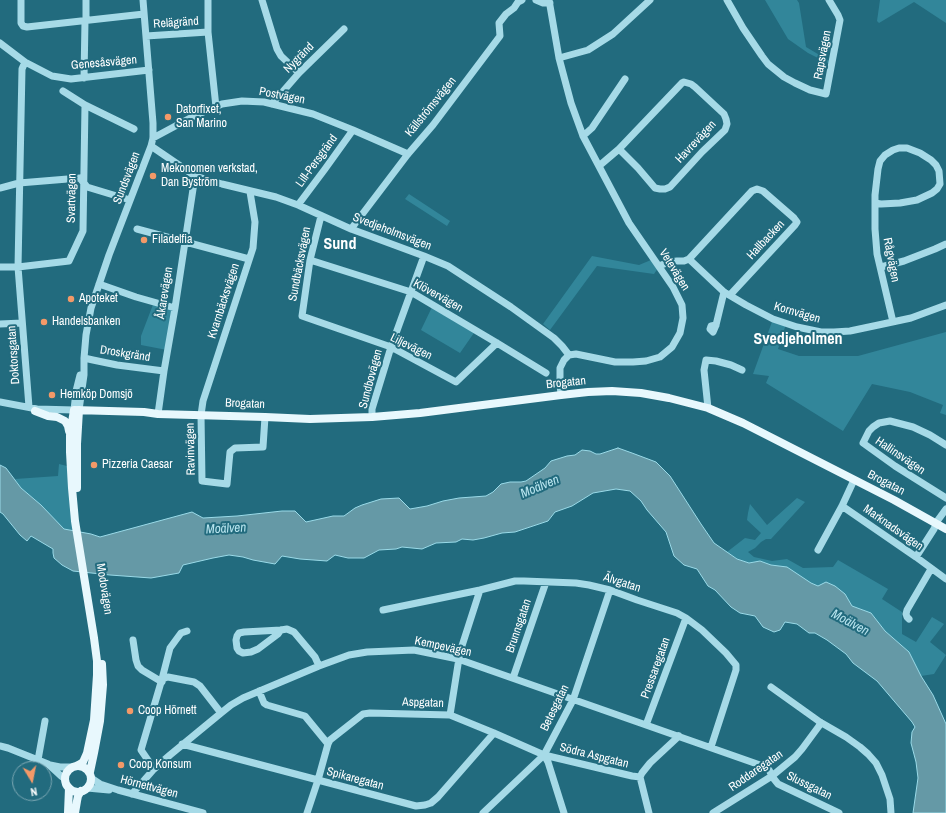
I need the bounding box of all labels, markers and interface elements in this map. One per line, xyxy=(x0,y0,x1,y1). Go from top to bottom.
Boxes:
street label: Relägränd xyxy=(153,14,199,32)
street label: Rapsvägen xyxy=(811,29,835,81)
street label: Nygränd xyxy=(281,40,317,76)
street label: Genesåsvägen xyxy=(70,53,138,73)
street label: Källströmsvägen xyxy=(403,74,459,140)
street label: Postvägen xyxy=(258,84,306,108)
place label: Datorfixet, San Marino xyxy=(176,103,227,131)
marker: Datorfixet, San Marino xyxy=(163,112,173,122)
street label: Havrevägen xyxy=(673,118,719,166)
street label: Lill-Persgränd xyxy=(293,132,341,190)
street label: Sundsvägen xyxy=(110,150,144,206)
place label: Mekonomen verkstad, Dan Byström xyxy=(161,162,258,190)
marker: Mekonomen verkstad, Dan Byström xyxy=(148,171,158,181)
street label: Svartvägen xyxy=(64,173,80,223)
street label: Svedjeholmsvägen xyxy=(351,210,433,254)
street label: Hallbacken xyxy=(744,217,788,263)
street label: Sundbäcksvägen xyxy=(286,226,314,302)
place label: Filadelfia xyxy=(152,233,192,247)
marker: Filadelfia xyxy=(139,235,149,245)
district label: Sund xyxy=(324,235,356,255)
street label: Rågvägen xyxy=(880,237,902,283)
street label: Vetevägen xyxy=(656,246,692,294)
street label: Kvarnbäcksvägen xyxy=(205,262,243,340)
street label: Åkarevägen xyxy=(154,266,176,320)
street label: Klövervägen xyxy=(411,276,465,316)
place label: Apoteket xyxy=(79,292,118,306)
marker: Apoteket xyxy=(66,294,76,304)
street label: Kornvägen xyxy=(772,300,822,326)
place label: Handelsbanken xyxy=(52,315,120,329)
marker: Handelsbanken xyxy=(39,317,49,327)
street label: Doktorsgatan xyxy=(5,325,23,385)
district label: Svedjeholmen xyxy=(754,330,842,350)
street label: Liljevägen xyxy=(388,331,434,363)
street label: Droskgränd xyxy=(99,343,151,365)
street label: Sundbovägen xyxy=(356,348,386,410)
street label: Brogatan xyxy=(545,374,587,392)
place label: Hemköp Domsjö xyxy=(60,388,133,402)
marker: Hemköp Domsjö xyxy=(47,390,57,400)
street label: Brogatan xyxy=(225,396,265,412)
street label: Ravinvägen xyxy=(183,423,199,475)
street label: Hallinsvägen xyxy=(872,434,928,478)
place label: Pizzeria Caesar xyxy=(102,458,173,472)
marker: Pizzeria Caesar xyxy=(89,460,99,470)
street label: Brogatan xyxy=(865,468,907,498)
water label: Moälven xyxy=(518,472,562,502)
street label: Marknadsvägen xyxy=(860,502,926,554)
water label: Moälven xyxy=(205,520,247,538)
street label: Modovägen xyxy=(93,562,115,616)
street label: Älvgatan xyxy=(602,570,642,596)
street label: Brunnsgatan xyxy=(503,597,535,655)
water label: Moälven xyxy=(829,607,871,639)
street label: Kempevägen xyxy=(413,634,473,660)
street label: Pressaregatan xyxy=(638,635,674,701)
street label: Betesgatan xyxy=(538,682,572,734)
street label: Aspgatan xyxy=(402,695,444,711)
place label: Coop Hörnett xyxy=(138,704,197,718)
marker: Coop Hörnett xyxy=(125,706,135,716)
street label: Södra Aspgatan xyxy=(558,740,630,772)
street label: Roddaregatan xyxy=(726,747,786,795)
place label: Coop Konsum xyxy=(129,758,191,772)
marker: Coop Konsum xyxy=(116,760,126,770)
north arrow xyxy=(12,761,52,801)
street label: Spikaregatan xyxy=(325,764,385,794)
street label: Slussgatan xyxy=(784,769,834,803)
street label: Hörnettvägen xyxy=(119,772,179,802)
text: N xyxy=(29,784,38,799)

